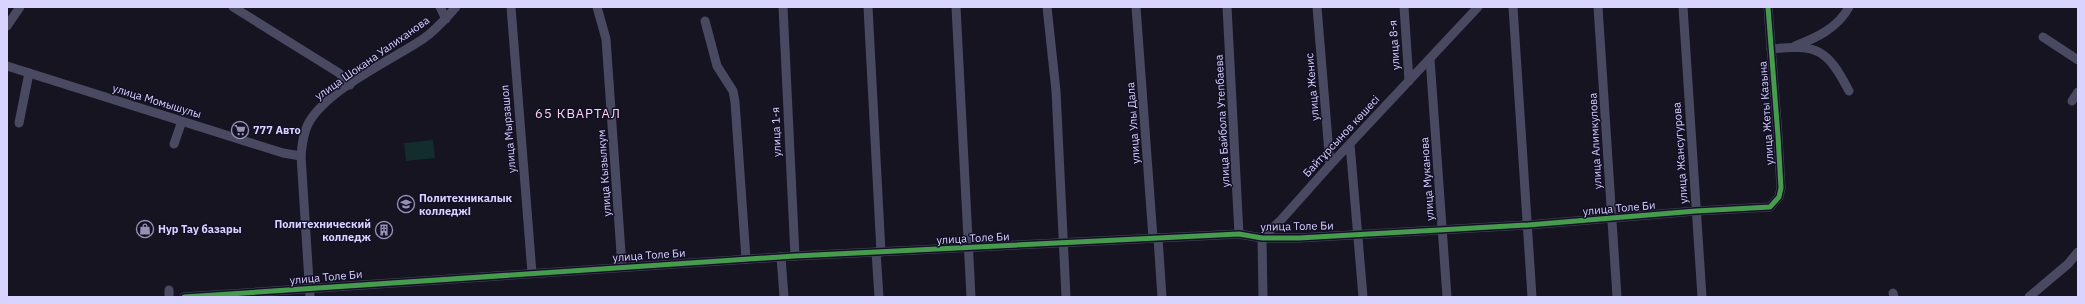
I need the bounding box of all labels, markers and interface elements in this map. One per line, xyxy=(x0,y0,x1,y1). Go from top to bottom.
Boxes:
street label: улица Шокана Уалиханова xyxy=(312,13,432,103)
street label: улица 8-я xyxy=(1385,20,1403,70)
street label: улица Женис xyxy=(1302,52,1322,122)
street label: улица Байбола Утепбаева xyxy=(1212,54,1232,188)
street label: улица Жеты Казына xyxy=(1755,60,1777,165)
street label: улица Момышулы xyxy=(111,81,203,121)
street label: улица Улы Дала xyxy=(1123,82,1143,164)
street label: улица Мырзашол xyxy=(497,84,519,174)
street label: Байтұрсынов көшесі xyxy=(1300,92,1382,180)
street label: улица Алимкулова xyxy=(1585,92,1605,189)
street label: улица Жансугурова xyxy=(1669,102,1691,204)
district label: 65 КВАРТАЛ xyxy=(535,105,621,122)
street label: улица 1-я xyxy=(768,107,784,157)
supermarket icon: 777 Авто xyxy=(230,120,250,140)
place label: 777 Авто xyxy=(253,123,301,137)
street label: улица Кызылкум xyxy=(594,129,614,217)
street label: улица Муканова xyxy=(1417,137,1437,221)
place label: Политехникалык колледжі xyxy=(419,191,513,218)
school or university icon: Политехникалык колледжі xyxy=(396,194,416,214)
street label: улица Толе Би xyxy=(1582,198,1656,218)
place label: Политехнический колледж xyxy=(274,217,371,244)
street label: улица Толе Би xyxy=(1260,218,1334,234)
shop icon: Нур Тау базары xyxy=(135,219,155,239)
building icon: Политехнический колледж xyxy=(374,220,394,240)
place label: Нур Тау базары xyxy=(158,222,242,236)
street label: улица Толе Би xyxy=(936,229,1010,247)
street label: улица Толе Би xyxy=(612,245,686,265)
street label: улица Толе Би xyxy=(289,267,363,287)

